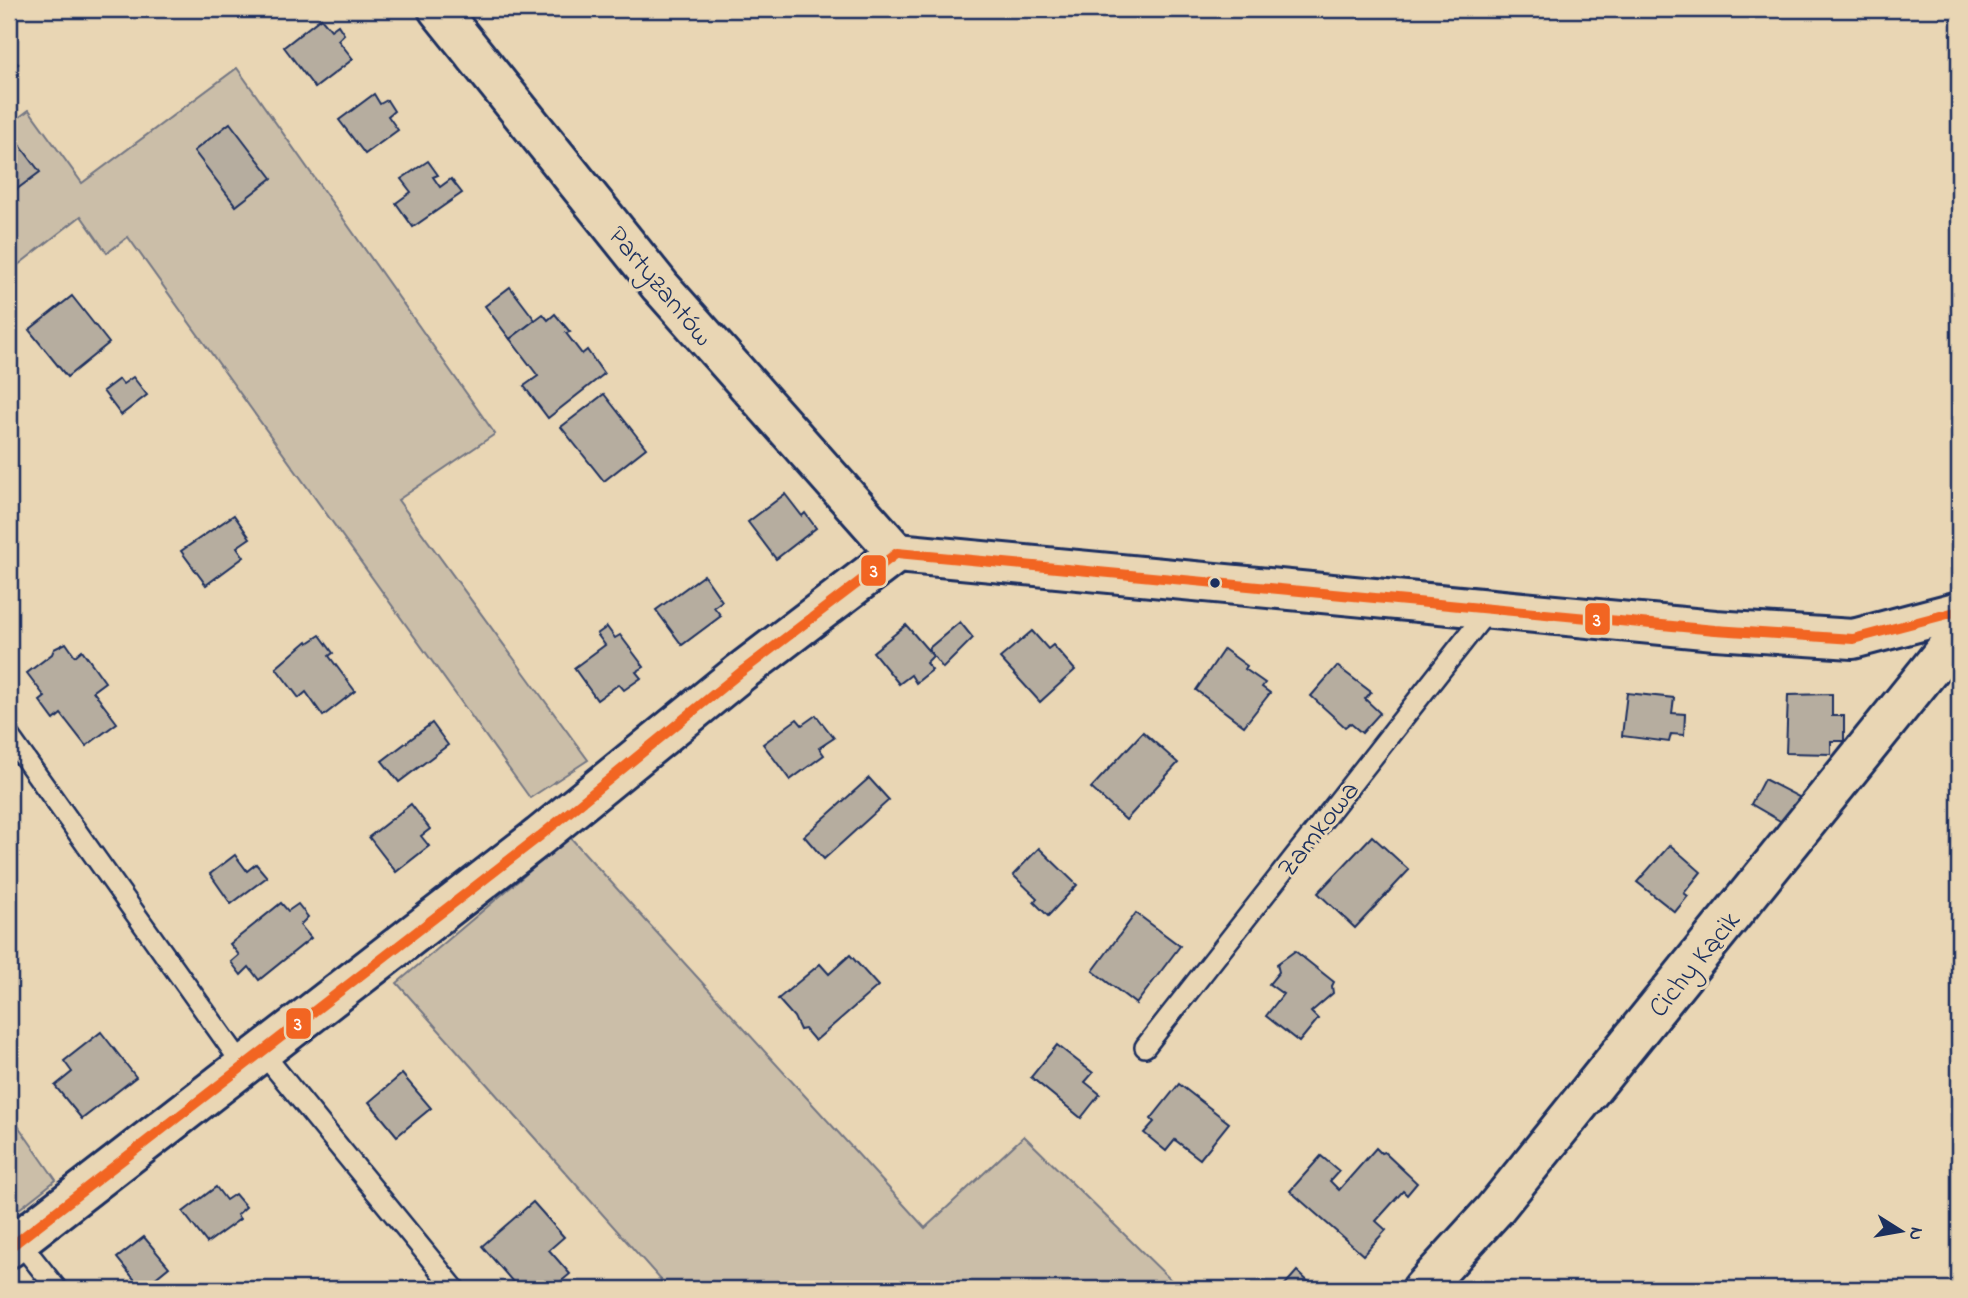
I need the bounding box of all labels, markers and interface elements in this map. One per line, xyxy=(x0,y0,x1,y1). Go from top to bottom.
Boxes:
street label: Partyzantów xyxy=(597,218,722,356)
line badge: 3 xyxy=(860,554,887,587)
text: 3 xyxy=(869,559,878,586)
unlabelled marker xyxy=(1208,576,1222,590)
line badge: 3 xyxy=(1584,602,1611,636)
text: 3 xyxy=(1592,608,1601,635)
street label: Zamkowa xyxy=(1269,773,1371,887)
street label: Cichy Kącik xyxy=(1640,902,1752,1028)
line badge: 3 xyxy=(285,1007,312,1040)
text: 3 xyxy=(293,1012,302,1039)
north arrow xyxy=(1867,1196,1937,1266)
text: N xyxy=(1901,1225,1930,1243)

